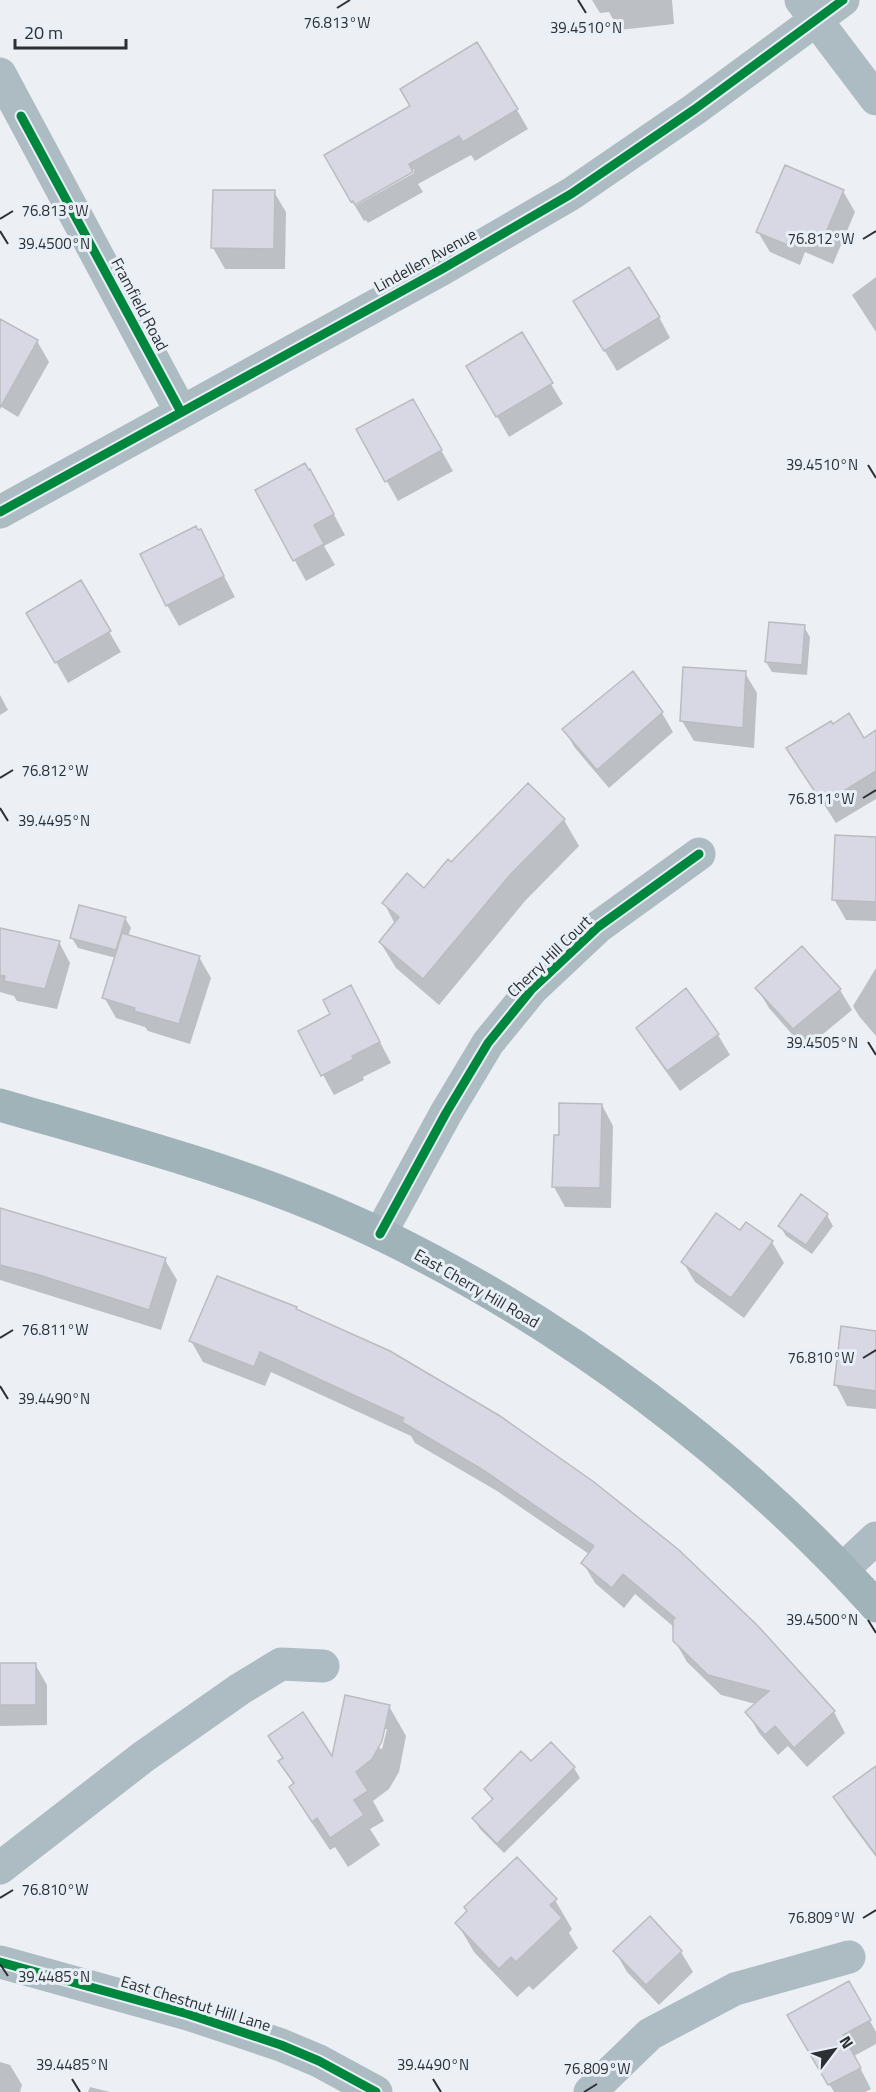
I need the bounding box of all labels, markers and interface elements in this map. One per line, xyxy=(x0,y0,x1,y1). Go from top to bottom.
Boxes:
text: 76.813°W xyxy=(304,11,370,34)
scale bar xyxy=(15,12,126,50)
text: 39.4510°N xyxy=(550,16,622,39)
text: 20 m xyxy=(24,19,63,46)
text: 76.813°W xyxy=(22,199,88,222)
street label: Lindellen Avenue xyxy=(369,222,481,298)
text: 76.812°W xyxy=(788,227,854,250)
text: 39.4500°N xyxy=(18,232,90,255)
street label: Framfield Road xyxy=(105,253,175,355)
text: 39.4510°N xyxy=(786,453,858,476)
text: 76.812°W xyxy=(22,759,88,782)
text: 76.811°W xyxy=(788,787,854,810)
text: 39.4495°N xyxy=(18,809,90,832)
street label: Cherry Hill Court xyxy=(501,909,597,1003)
text: 39.4505°N xyxy=(786,1031,858,1054)
street label: East Cherry Hill Road xyxy=(410,1242,544,1334)
text: 76.811°W xyxy=(22,1318,88,1341)
text: 76.810°W xyxy=(788,1346,854,1369)
text: 39.4490°N xyxy=(18,1387,90,1410)
text: 39.4500°N xyxy=(786,1608,858,1631)
text: 76.810°W xyxy=(22,1878,88,1901)
text: 76.809°W xyxy=(788,1906,854,1929)
text: 39.4485°N xyxy=(18,1965,90,1988)
street label: East Chestnut Hill Lane xyxy=(118,1969,274,2037)
north arrow xyxy=(804,2020,864,2080)
text: N xyxy=(834,2031,860,2053)
text: 39.4485°N xyxy=(36,2053,108,2076)
text: 39.4490°N xyxy=(397,2053,469,2076)
text: 76.809°W xyxy=(564,2057,630,2080)

